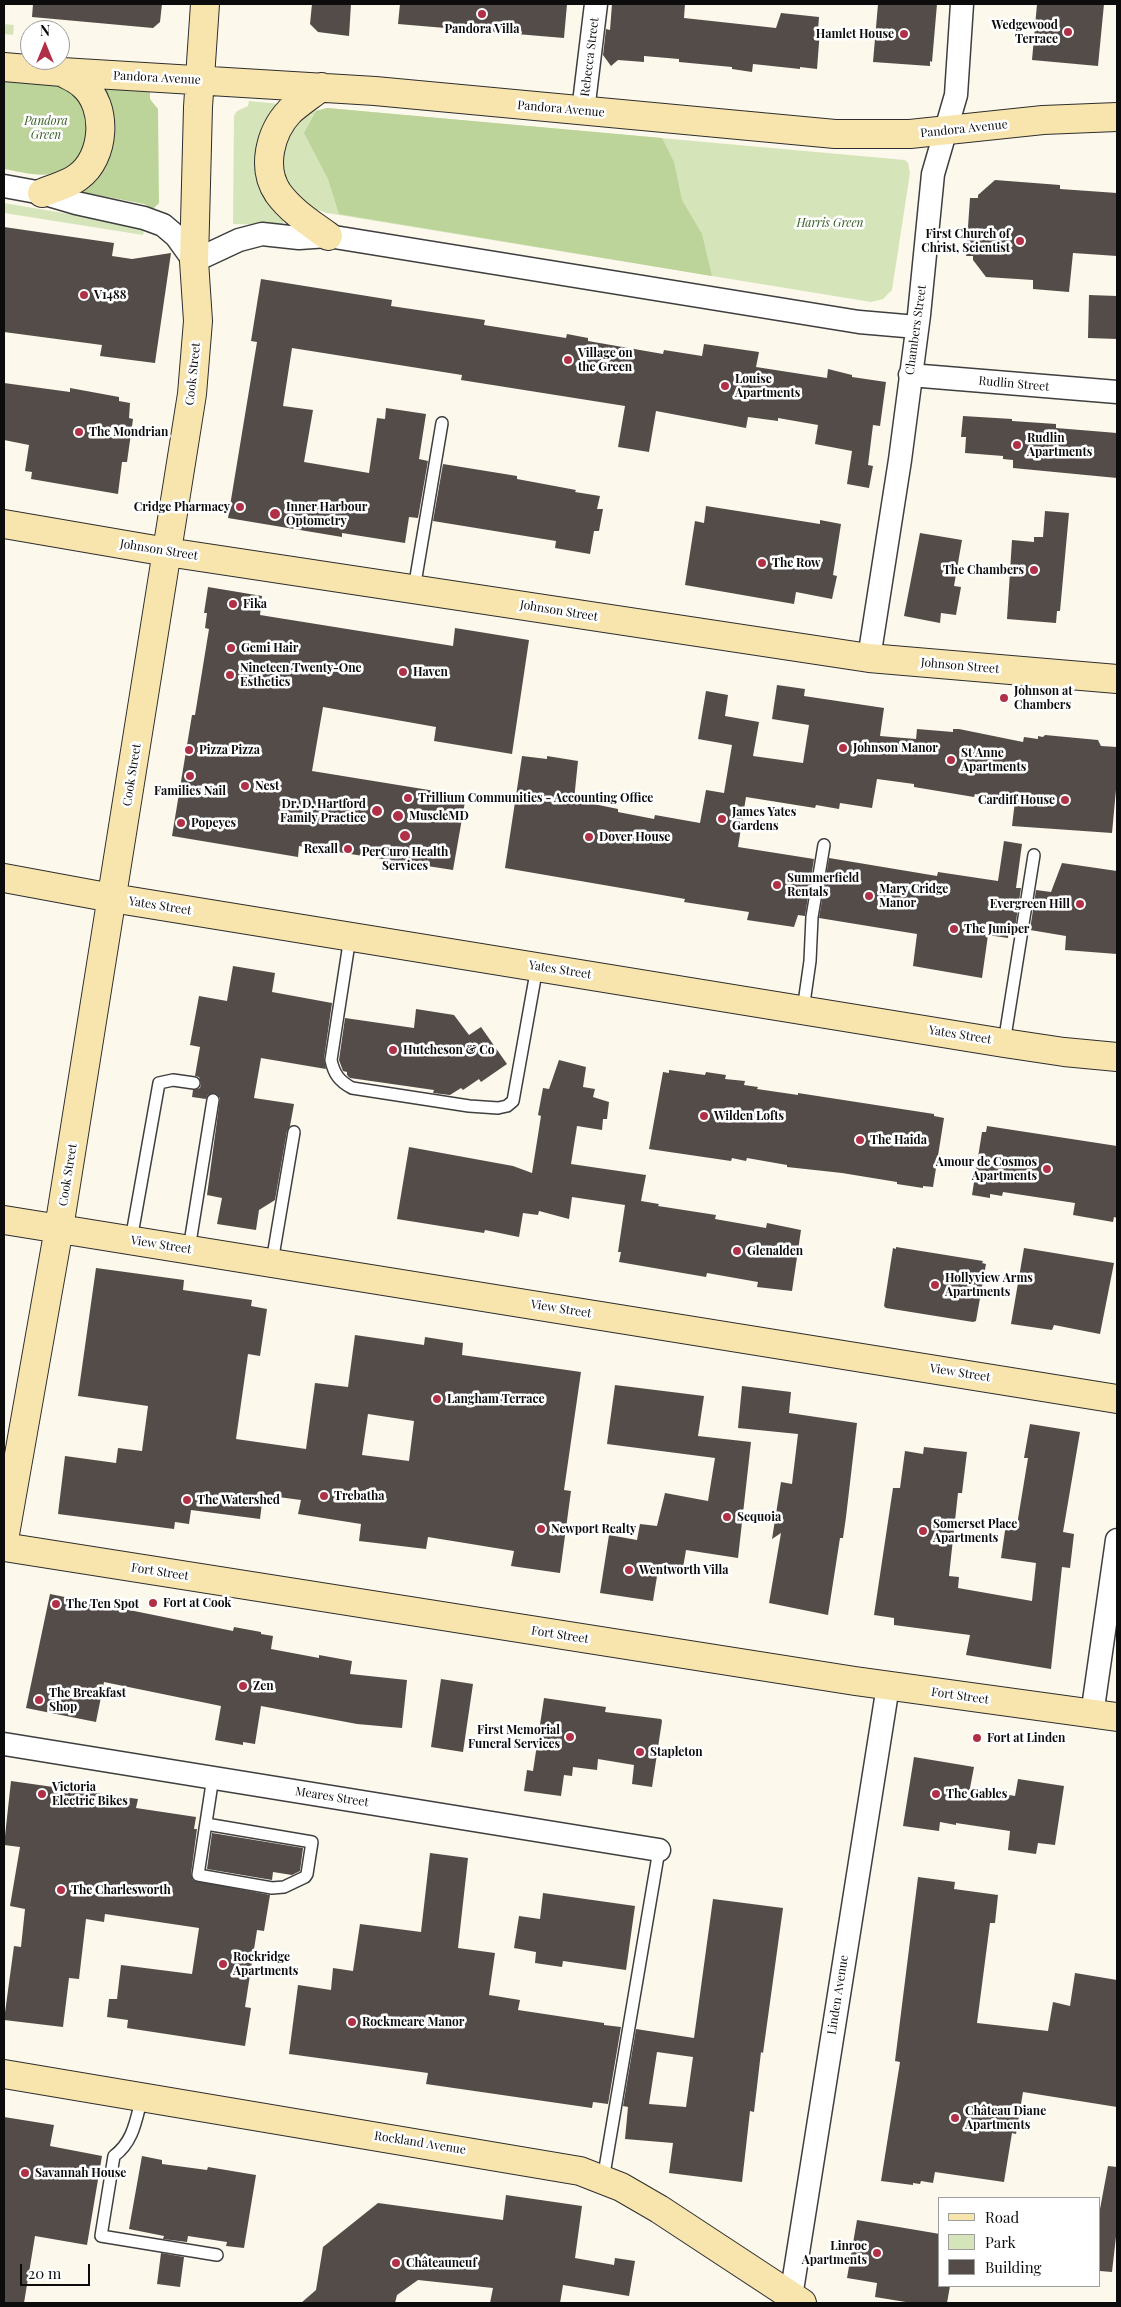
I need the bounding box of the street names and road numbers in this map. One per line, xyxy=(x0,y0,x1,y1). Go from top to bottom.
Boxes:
street label: Rebecca Street xyxy=(578,17,602,97)
street label: Pandora Avenue xyxy=(113,69,201,87)
street label: Pandora Avenue xyxy=(517,98,605,120)
street label: Pandora Avenue xyxy=(920,117,1008,141)
street label: Chambers Street xyxy=(903,284,929,376)
street label: Cook Street xyxy=(183,342,203,406)
street label: Rudlin Street xyxy=(978,374,1050,394)
street label: Johnson Street xyxy=(119,537,199,563)
street label: Johnson Street xyxy=(519,598,599,624)
street label: Johnson Street xyxy=(920,655,1000,677)
street label: Cook Street xyxy=(120,743,144,807)
street label: Yates Street xyxy=(128,894,192,918)
street label: Yates Street xyxy=(528,958,592,982)
street label: Yates Street xyxy=(928,1023,992,1047)
street label: Cook Street xyxy=(56,1143,80,1207)
street label: View Street xyxy=(130,1233,192,1257)
street label: View Street xyxy=(530,1297,592,1321)
street label: View Street xyxy=(929,1361,991,1385)
street label: Fort Street xyxy=(130,1560,190,1584)
street label: Fort Street xyxy=(530,1623,590,1647)
street label: Fort Street xyxy=(930,1685,990,1707)
street label: Meares Street xyxy=(294,1784,370,1810)
street label: Linden Avenue xyxy=(825,1954,851,2036)
street label: Rockland Avenue xyxy=(373,2129,467,2157)

